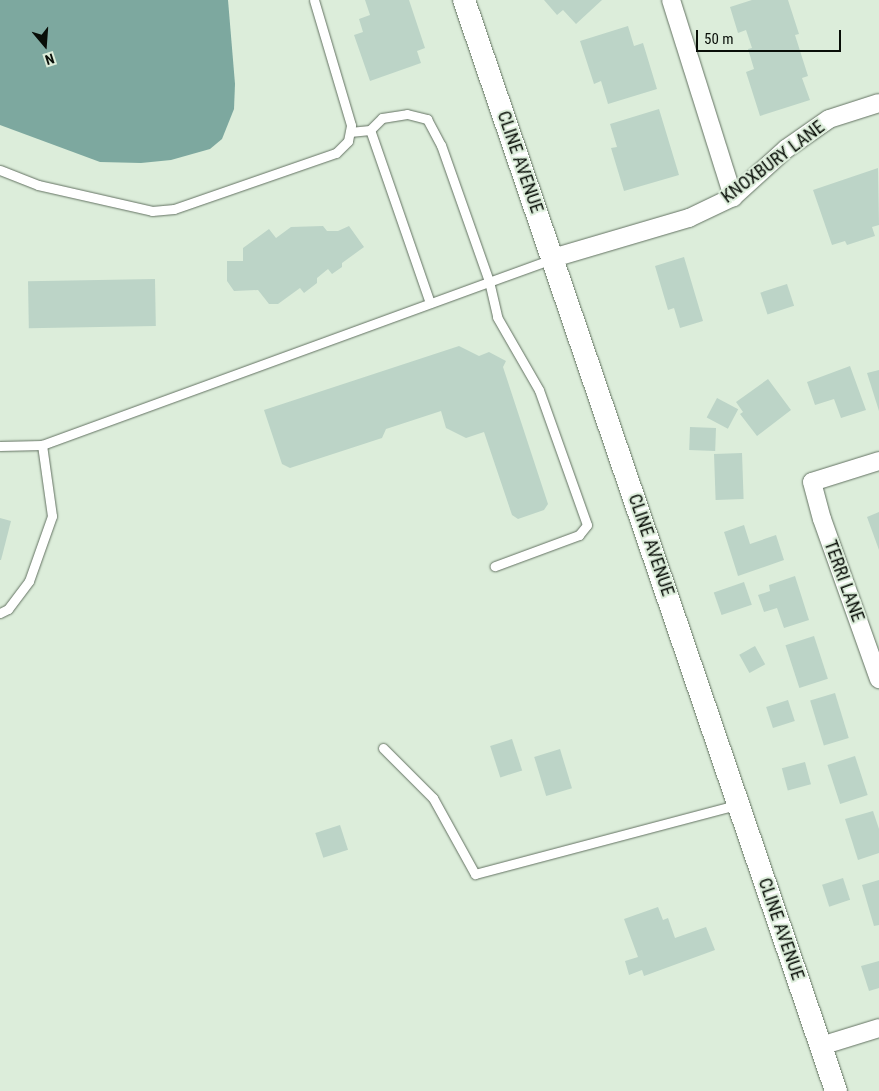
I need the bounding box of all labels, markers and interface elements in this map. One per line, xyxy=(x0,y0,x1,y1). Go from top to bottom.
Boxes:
north arrow xyxy=(20,20,70,70)
scale bar xyxy=(699,20,844,52)
text: 50 m xyxy=(704,30,734,48)
text: N xyxy=(43,50,56,68)
street label: CLINE AVENUE xyxy=(492,108,548,216)
street label: KNOXBURY LANE xyxy=(717,116,829,208)
street label: CLINE AVENUE xyxy=(623,491,679,599)
street label: TERRI LANE xyxy=(819,537,869,625)
street label: CLINE AVENUE xyxy=(753,875,809,983)

